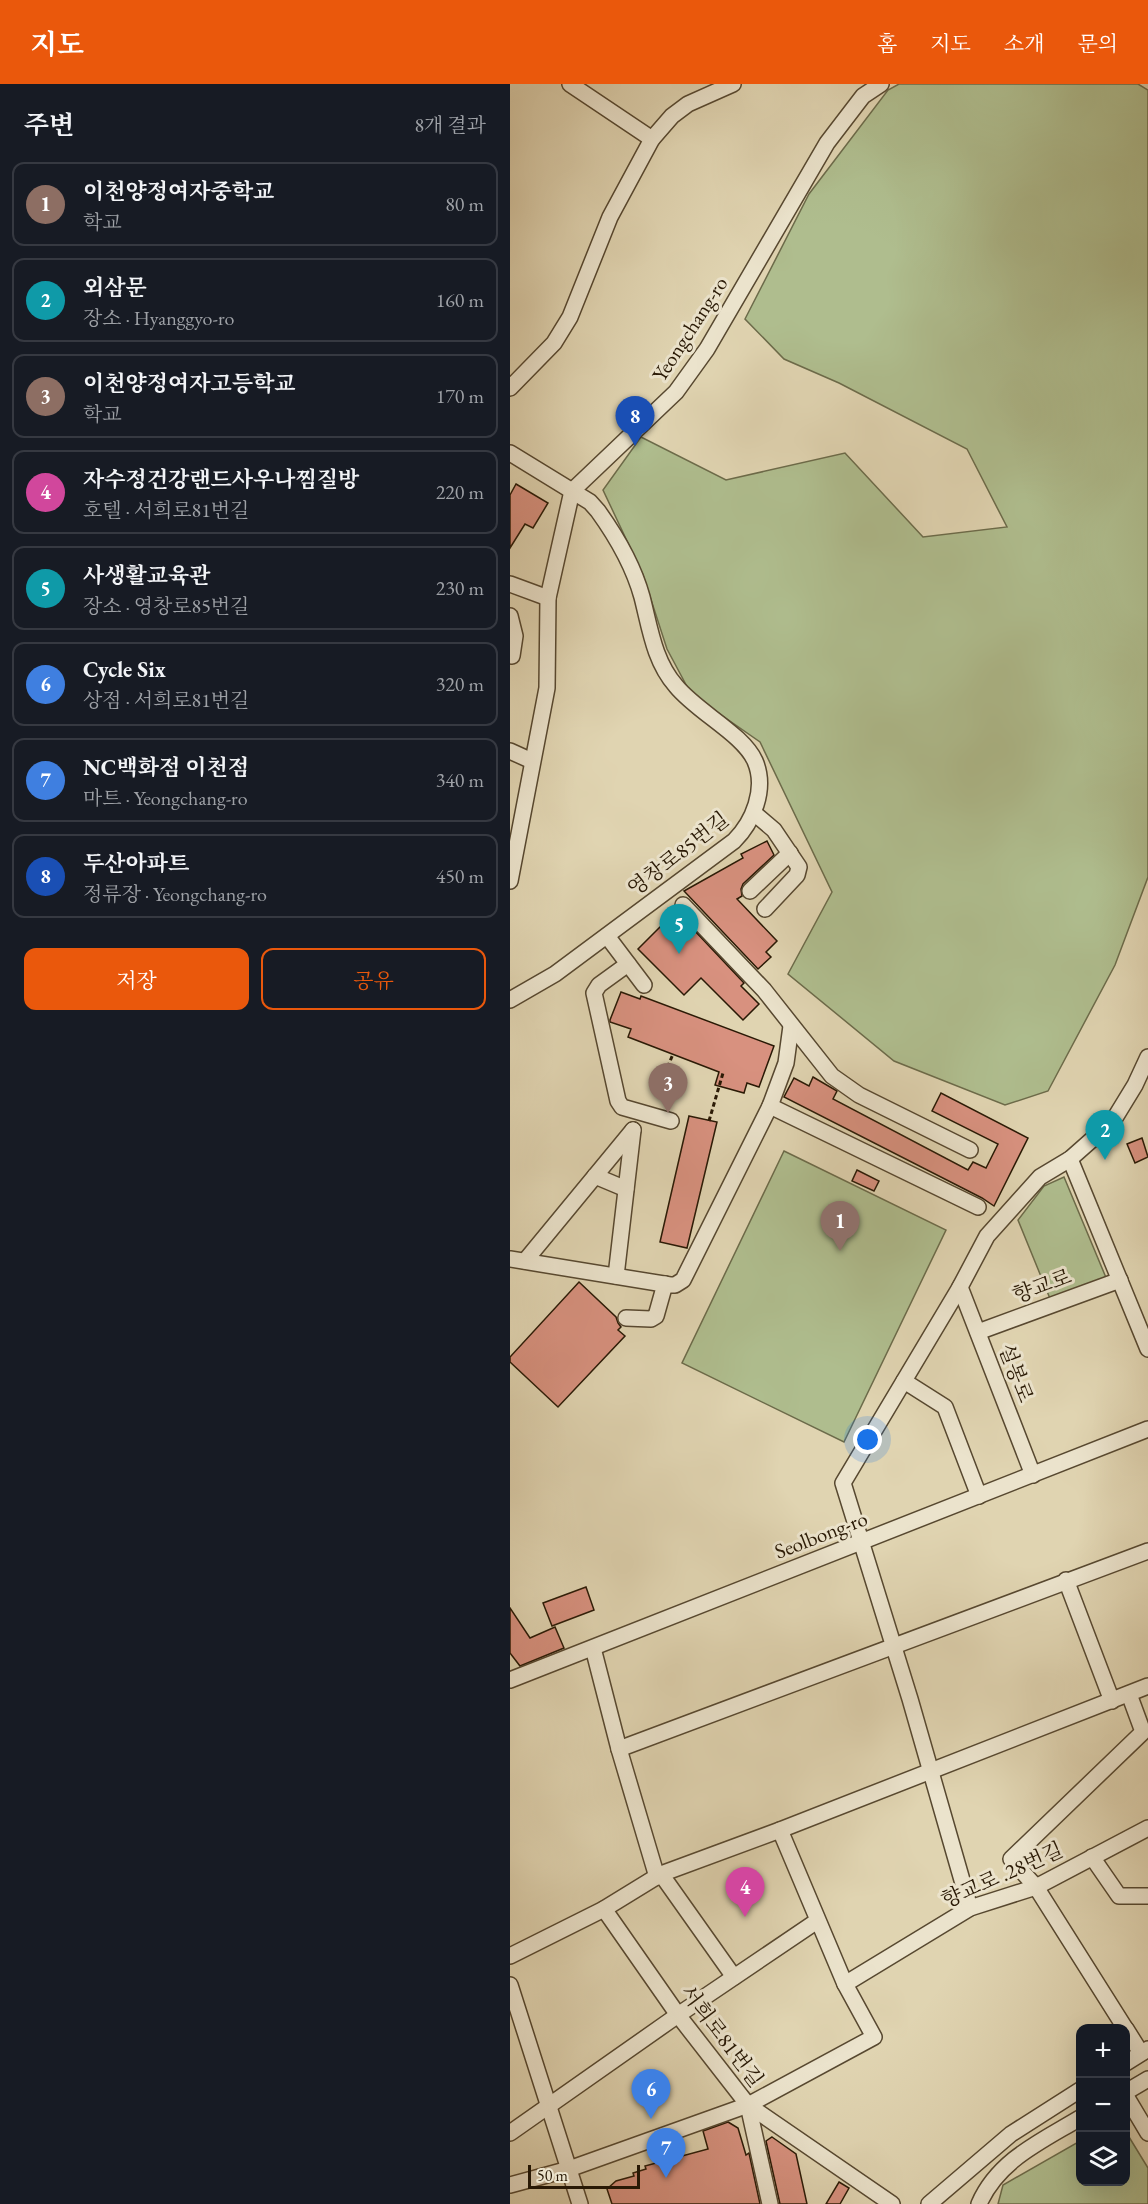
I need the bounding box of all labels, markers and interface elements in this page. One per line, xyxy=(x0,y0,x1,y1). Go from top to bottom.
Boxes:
text: 지도 xyxy=(30,26,84,62)
text: 홈 xyxy=(877,30,897,57)
text: 지도 xyxy=(930,30,971,57)
text: 소개 xyxy=(1004,30,1044,57)
text: 문의 xyxy=(1077,30,1118,57)
text: 주변 xyxy=(24,108,74,142)
text: 8개 결과 xyxy=(414,112,486,138)
text: 이천양정여자중학교 xyxy=(83,177,274,206)
text: 1 xyxy=(40,191,51,217)
text: 80 m xyxy=(445,191,484,217)
text: 학교 xyxy=(83,209,122,235)
street label: Yeongchang-ro xyxy=(646,271,734,386)
text: 외삼문 xyxy=(83,273,147,302)
text: 2 xyxy=(40,287,51,313)
text: 160 m xyxy=(436,287,484,313)
text: 장소 · Hyanggyo-ro xyxy=(83,305,234,331)
text: 이천양정여자고등학교 xyxy=(83,369,296,398)
text: 3 xyxy=(40,383,51,409)
text: 170 m xyxy=(436,383,484,409)
pin: 8 xyxy=(616,396,654,446)
text: 학교 xyxy=(83,401,122,427)
text: 자수정건강랜드사우나찜질방 xyxy=(83,465,359,494)
text: 4 xyxy=(40,479,51,505)
text: 220 m xyxy=(436,479,484,505)
text: 호텔 · 서희로81번길 xyxy=(83,497,249,523)
text: 사생활교육관 xyxy=(83,561,211,590)
text: 5 xyxy=(40,575,51,601)
text: 230 m xyxy=(436,575,484,601)
text: 장소 · 영창로85번길 xyxy=(83,593,249,619)
text: Cycle Six xyxy=(83,655,166,684)
text: 6 xyxy=(40,671,51,697)
text: 320 m xyxy=(436,671,484,697)
text: 상점 · 서희로81번길 xyxy=(83,687,249,713)
text: NC백화점 이천점 xyxy=(83,753,249,782)
text: 7 xyxy=(40,767,51,793)
text: 340 m xyxy=(436,767,484,793)
text: 마트 · Yeongchang-ro xyxy=(83,785,248,811)
street label: 영창로85번길 xyxy=(621,806,734,902)
text: 두산아파트 xyxy=(83,849,189,878)
text: 8 xyxy=(40,863,51,889)
text: 450 m xyxy=(436,863,484,889)
text: 정류장 · Yeongchang-ro xyxy=(83,881,267,907)
pin: 5 xyxy=(660,904,698,954)
button: 저장 xyxy=(24,948,249,1010)
button: 공유 xyxy=(261,948,486,1010)
pin: 3 xyxy=(648,1064,688,1113)
pin: 2 xyxy=(1086,1110,1124,1160)
pin: 1 xyxy=(820,1202,860,1251)
street label: 향교로 xyxy=(1009,1262,1075,1309)
street label: 설봉로 xyxy=(993,1340,1040,1406)
your location xyxy=(853,1425,882,1454)
street label: Seolbong-ro xyxy=(770,1504,871,1565)
street label: 향교로 .28번길 xyxy=(937,1836,1067,1913)
pin: 4 xyxy=(726,1868,764,1917)
street label: 서희로81번길 xyxy=(675,1979,770,2092)
map controls xyxy=(1076,2024,1130,2186)
button: + xyxy=(1076,2024,1130,2078)
pin: 6 xyxy=(632,2070,670,2119)
button: − xyxy=(1076,2078,1130,2132)
pin: 7 xyxy=(646,2128,686,2178)
button: layers xyxy=(1076,2132,1130,2186)
scale bar xyxy=(528,2162,640,2190)
text: 50 m xyxy=(537,2165,568,2186)

